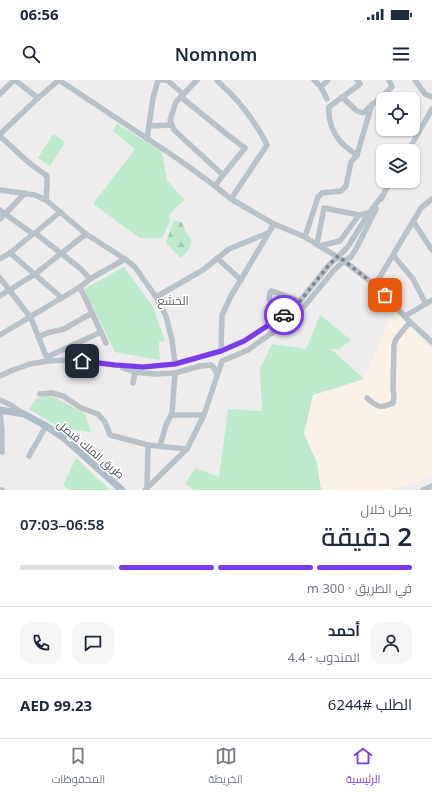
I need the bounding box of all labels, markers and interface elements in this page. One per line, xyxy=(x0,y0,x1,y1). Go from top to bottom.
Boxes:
text: 06:56 xyxy=(20,4,59,24)
text: Nomnom xyxy=(175,42,257,66)
icon: search xyxy=(20,43,42,65)
icon: menu xyxy=(390,43,412,65)
map controls xyxy=(376,92,420,188)
button: locate xyxy=(376,92,420,136)
button: layers xyxy=(376,144,420,188)
pin xyxy=(368,278,402,312)
icon: bag xyxy=(374,284,396,306)
district label: الخشع xyxy=(157,292,189,309)
courier xyxy=(264,295,304,335)
icon: car xyxy=(273,304,295,326)
pin xyxy=(65,344,99,378)
icon: home xyxy=(71,350,93,372)
street label: طريق الملك فيصل xyxy=(54,416,128,482)
text: يصل خلال xyxy=(360,500,412,518)
text: 06:58–07:03 xyxy=(20,514,104,534)
text: 2 دقيقة xyxy=(321,518,412,554)
text: في الطريق · 300 m xyxy=(307,579,412,597)
text: أحمد xyxy=(328,620,360,640)
button: phone xyxy=(20,622,62,664)
button: chat xyxy=(72,622,114,664)
button: person xyxy=(370,622,412,664)
text: المندوب · 4.4 xyxy=(287,648,360,666)
text: الطلب #6244 xyxy=(328,694,412,714)
text: AED 99.23 xyxy=(20,695,92,715)
tab: المحفوظات xyxy=(52,745,105,789)
tab: الخريطة xyxy=(208,745,243,789)
tab: الرئيسية xyxy=(346,745,380,789)

